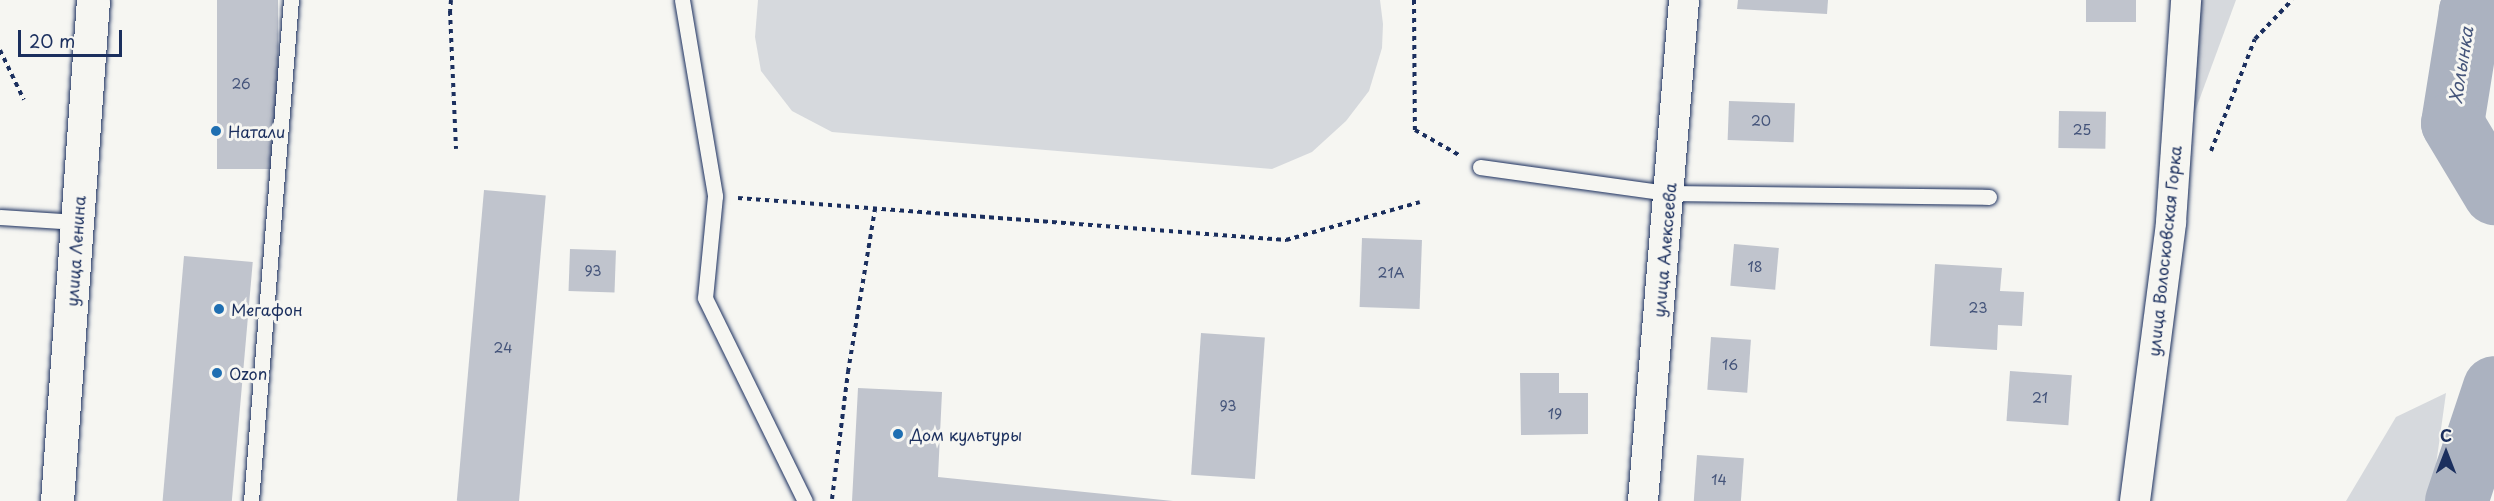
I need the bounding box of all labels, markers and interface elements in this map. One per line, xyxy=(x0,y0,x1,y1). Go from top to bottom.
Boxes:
scale bar xyxy=(21,18,124,56)
water label: Холынка xyxy=(2444,25,2478,105)
text: 20 m xyxy=(29,27,75,54)
house number: 26 xyxy=(231,76,251,92)
house number: 20 xyxy=(1751,113,1771,129)
place label: Натали xyxy=(228,121,285,141)
house number: 25 xyxy=(2073,122,2091,138)
marker: Натали xyxy=(209,124,223,138)
street label: улица Волосковская Горка xyxy=(2143,144,2185,358)
street label: улица Алексеева xyxy=(1649,182,1679,318)
street label: улица Ленина xyxy=(62,194,88,308)
house number: 18 xyxy=(1747,259,1763,275)
house number: 93 xyxy=(584,263,602,279)
house number: 21А xyxy=(1378,265,1404,281)
place label: Мегафон xyxy=(231,299,303,319)
house number: 23 xyxy=(1969,300,1987,316)
marker: Мегафон xyxy=(212,302,226,316)
house number: 24 xyxy=(494,340,512,356)
house number: 16 xyxy=(1722,357,1738,373)
place label: Ozon xyxy=(229,363,267,383)
marker: Ozon xyxy=(210,366,224,380)
house number: 21 xyxy=(2032,390,2048,406)
house number: 93 xyxy=(1219,398,1237,414)
house number: 19 xyxy=(1548,406,1562,422)
north arrow xyxy=(2416,423,2476,483)
text: С xyxy=(2440,423,2452,447)
place label: Дом культуры xyxy=(910,424,1023,444)
marker: Дом культуры xyxy=(891,427,905,441)
house number: 14 xyxy=(1711,472,1727,488)

